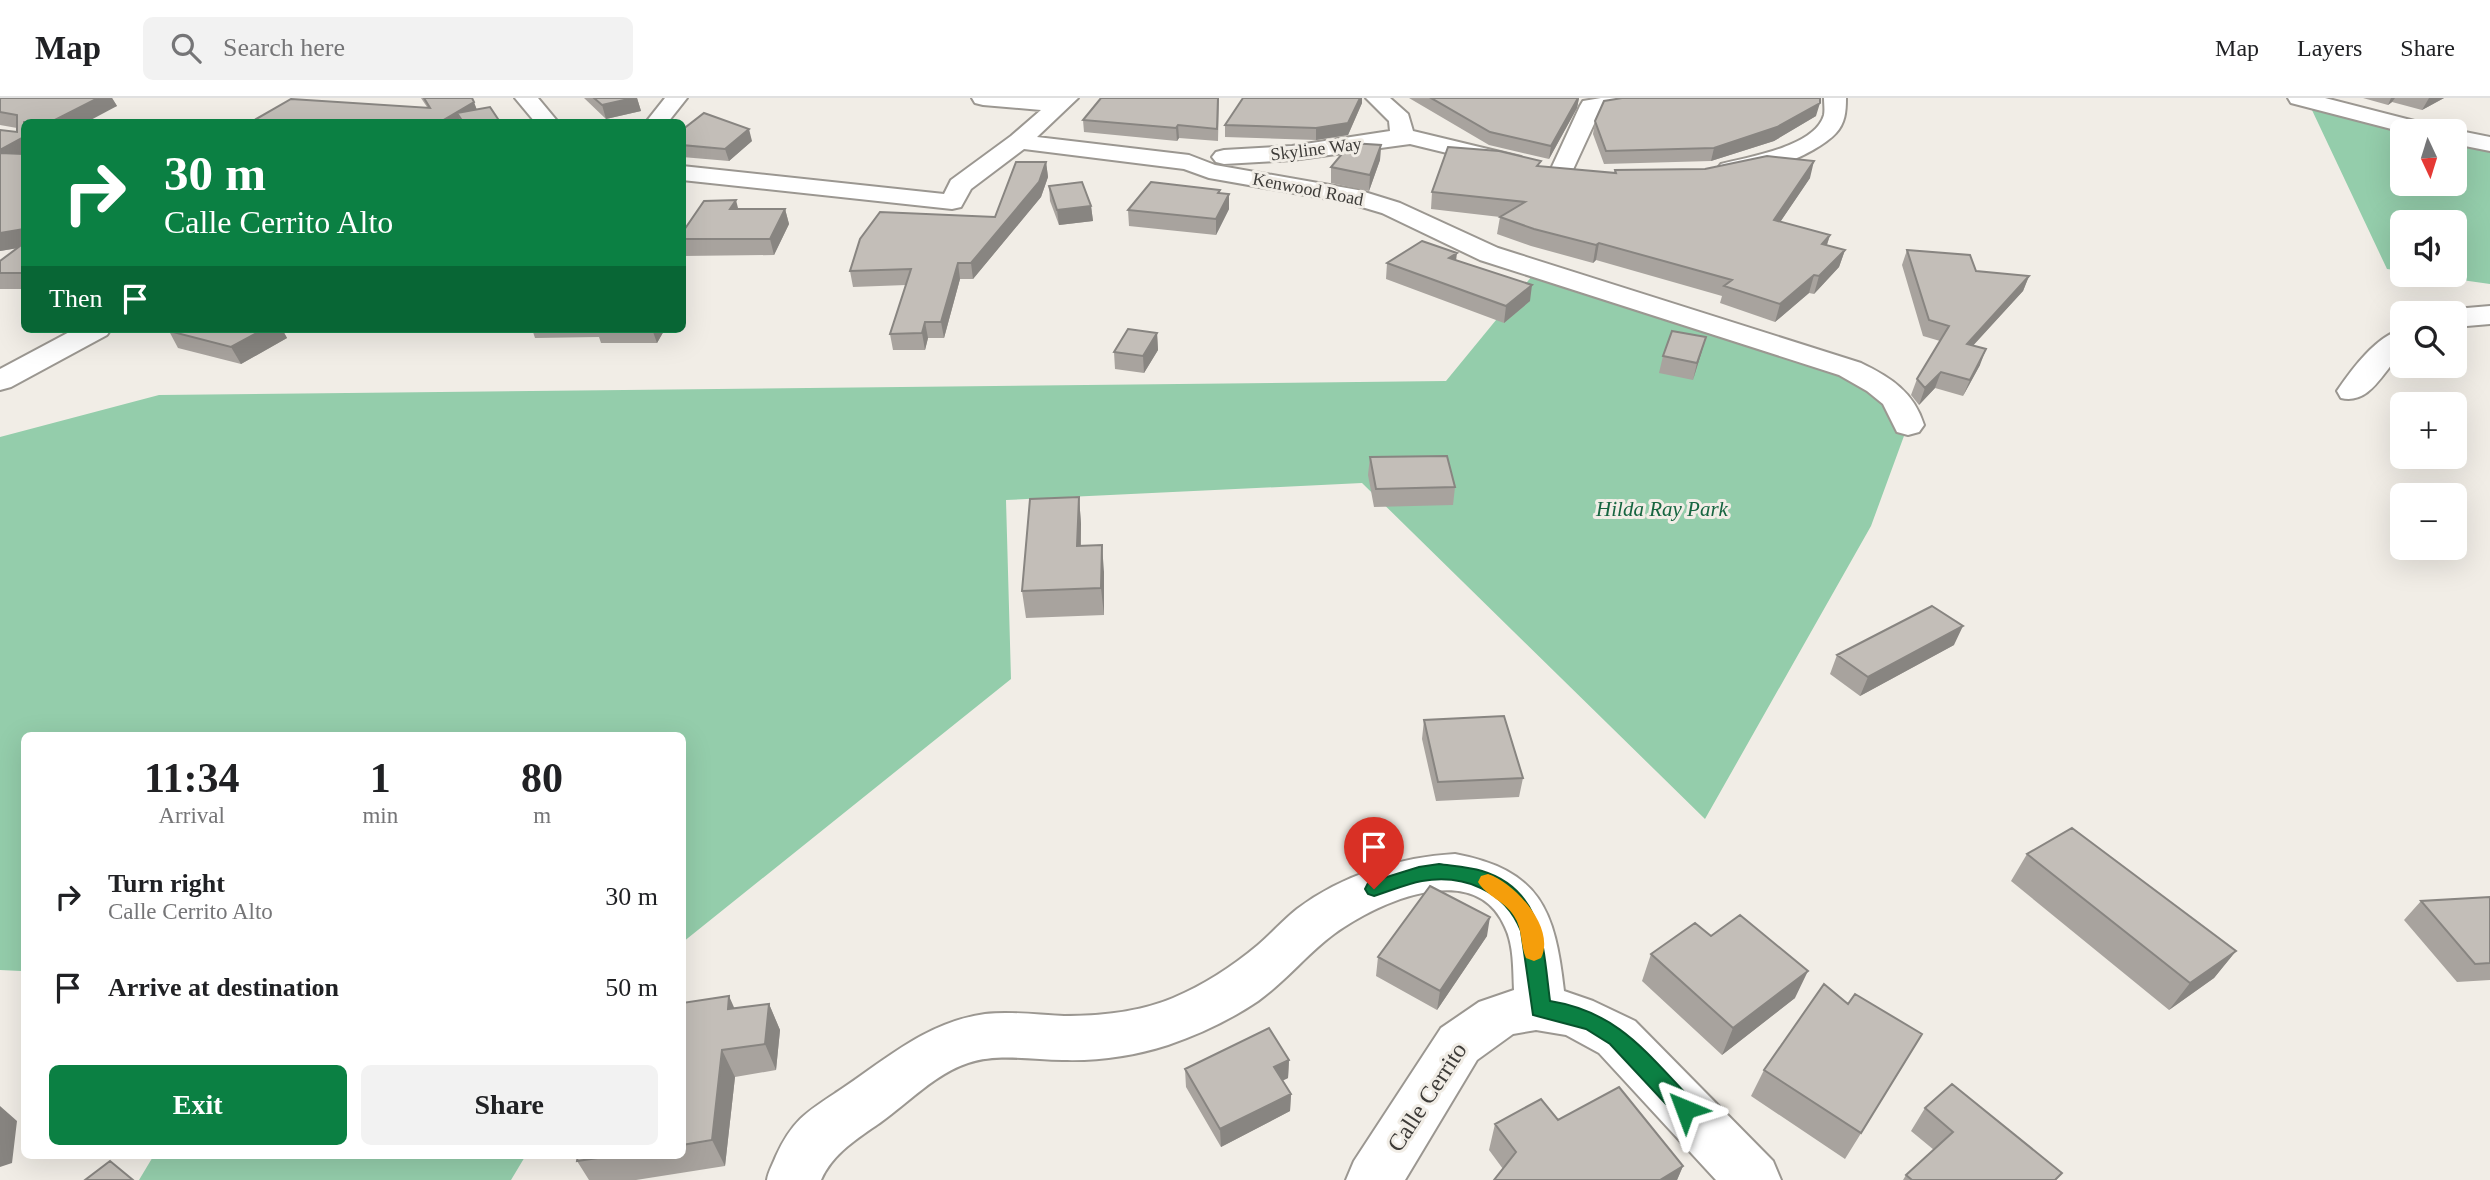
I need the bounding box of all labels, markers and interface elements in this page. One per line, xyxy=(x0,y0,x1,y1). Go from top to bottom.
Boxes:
search box xyxy=(143,17,633,80)
icon: search xyxy=(167,29,205,67)
text: Map xyxy=(35,30,101,66)
text: Search here xyxy=(223,33,345,62)
text: Map xyxy=(2215,35,2259,61)
text: Layers xyxy=(2297,35,2362,61)
text: Share xyxy=(2400,35,2455,61)
north arrow xyxy=(2390,119,2468,196)
map controls xyxy=(2390,119,2467,560)
street label: Skyline Way xyxy=(1269,133,1363,165)
text: 30 m xyxy=(164,146,266,201)
icon: right xyxy=(49,147,140,238)
street label: Kenwood Road xyxy=(1251,168,1365,210)
text: Calle Cerrito Alto xyxy=(164,204,393,240)
button: sound xyxy=(2390,210,2467,287)
icon: arrive xyxy=(116,280,154,318)
text: Then xyxy=(49,284,102,313)
button: search xyxy=(2390,301,2467,378)
button: + xyxy=(2390,392,2467,469)
button: − xyxy=(2390,483,2467,560)
park label: Hilda Ray Park xyxy=(1595,497,1729,521)
text: 11:34 xyxy=(144,755,240,801)
text: 1 xyxy=(370,755,391,801)
text: 80 xyxy=(521,755,563,801)
text: Arrival xyxy=(159,803,225,828)
text: min xyxy=(362,803,398,828)
text: m xyxy=(533,803,551,828)
pin xyxy=(1344,817,1404,889)
icon: arrive xyxy=(1355,828,1393,866)
text: Turn right xyxy=(108,869,225,898)
icon: right xyxy=(49,878,87,916)
text: 30 m xyxy=(605,882,658,911)
text: Calle Cerrito Alto xyxy=(108,899,273,924)
icon: arrive xyxy=(49,969,87,1007)
text: Arrive at destination xyxy=(108,973,339,1002)
text: 50 m xyxy=(605,973,658,1002)
street label: Calle Cerrito xyxy=(1382,1038,1472,1156)
button: Exit xyxy=(49,1065,347,1145)
button: Share xyxy=(361,1065,658,1145)
position arrow xyxy=(1648,1072,1722,1146)

